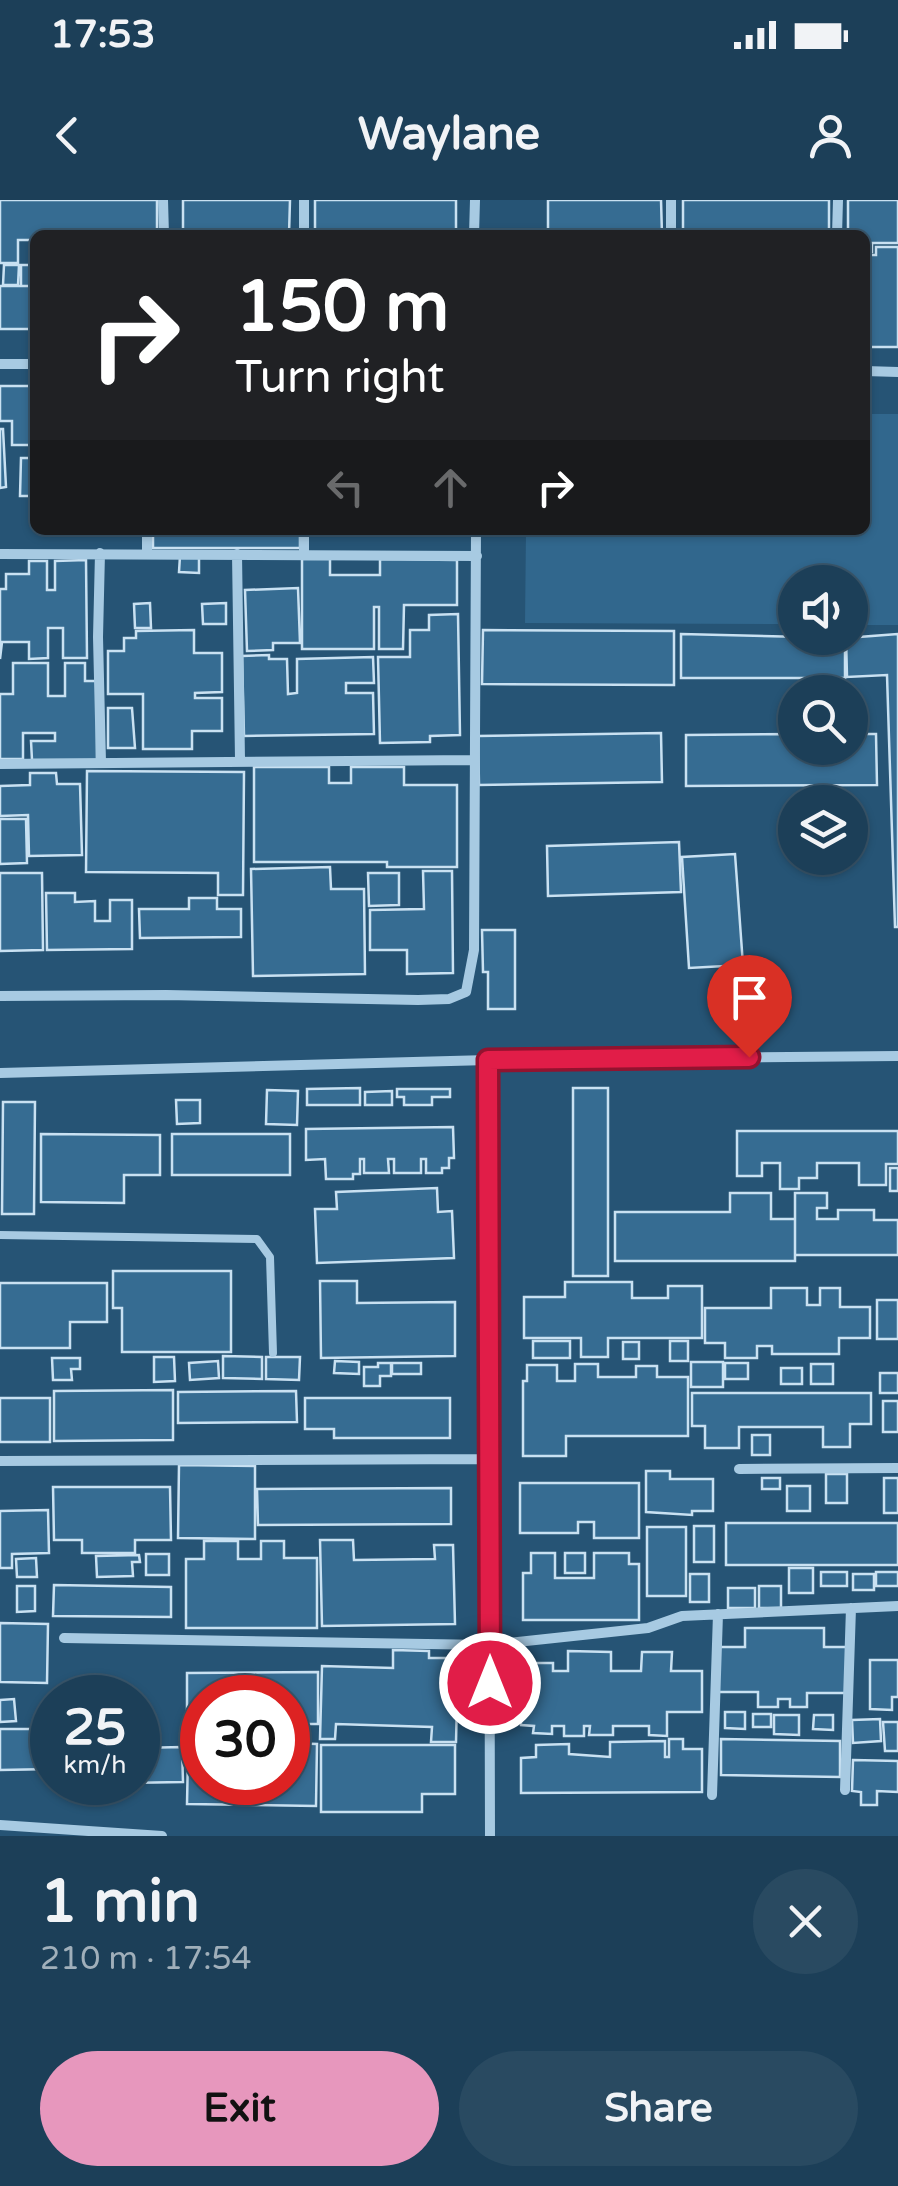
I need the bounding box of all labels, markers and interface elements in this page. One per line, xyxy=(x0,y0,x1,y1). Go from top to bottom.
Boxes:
text: 17:53 xyxy=(50,12,155,58)
icon: back xyxy=(40,108,95,163)
text: Waylane xyxy=(358,108,540,162)
icon: person xyxy=(803,108,858,163)
text: 150 m xyxy=(235,266,449,350)
icon: right xyxy=(70,270,200,400)
text: Turn right xyxy=(235,351,444,405)
icon: left xyxy=(318,460,373,515)
icon: ahead xyxy=(423,460,478,515)
icon: right xyxy=(528,460,583,515)
map controls xyxy=(778,565,868,875)
button: sound xyxy=(778,565,868,655)
button: search xyxy=(778,675,868,765)
button: layers xyxy=(778,785,868,875)
pin xyxy=(707,955,792,1058)
icon: arrive xyxy=(722,970,777,1025)
position arrow xyxy=(438,1631,542,1735)
speed limit sign: 30 xyxy=(180,1675,310,1805)
text: 25 xyxy=(64,1698,126,1758)
text: km/h xyxy=(64,1750,126,1780)
text: 1 min xyxy=(40,1866,200,1938)
button: close xyxy=(753,1869,858,1974)
text: 210 m · 17:54 xyxy=(40,1940,252,1978)
button: Exit xyxy=(40,2051,439,2166)
button: Share xyxy=(459,2051,858,2166)

